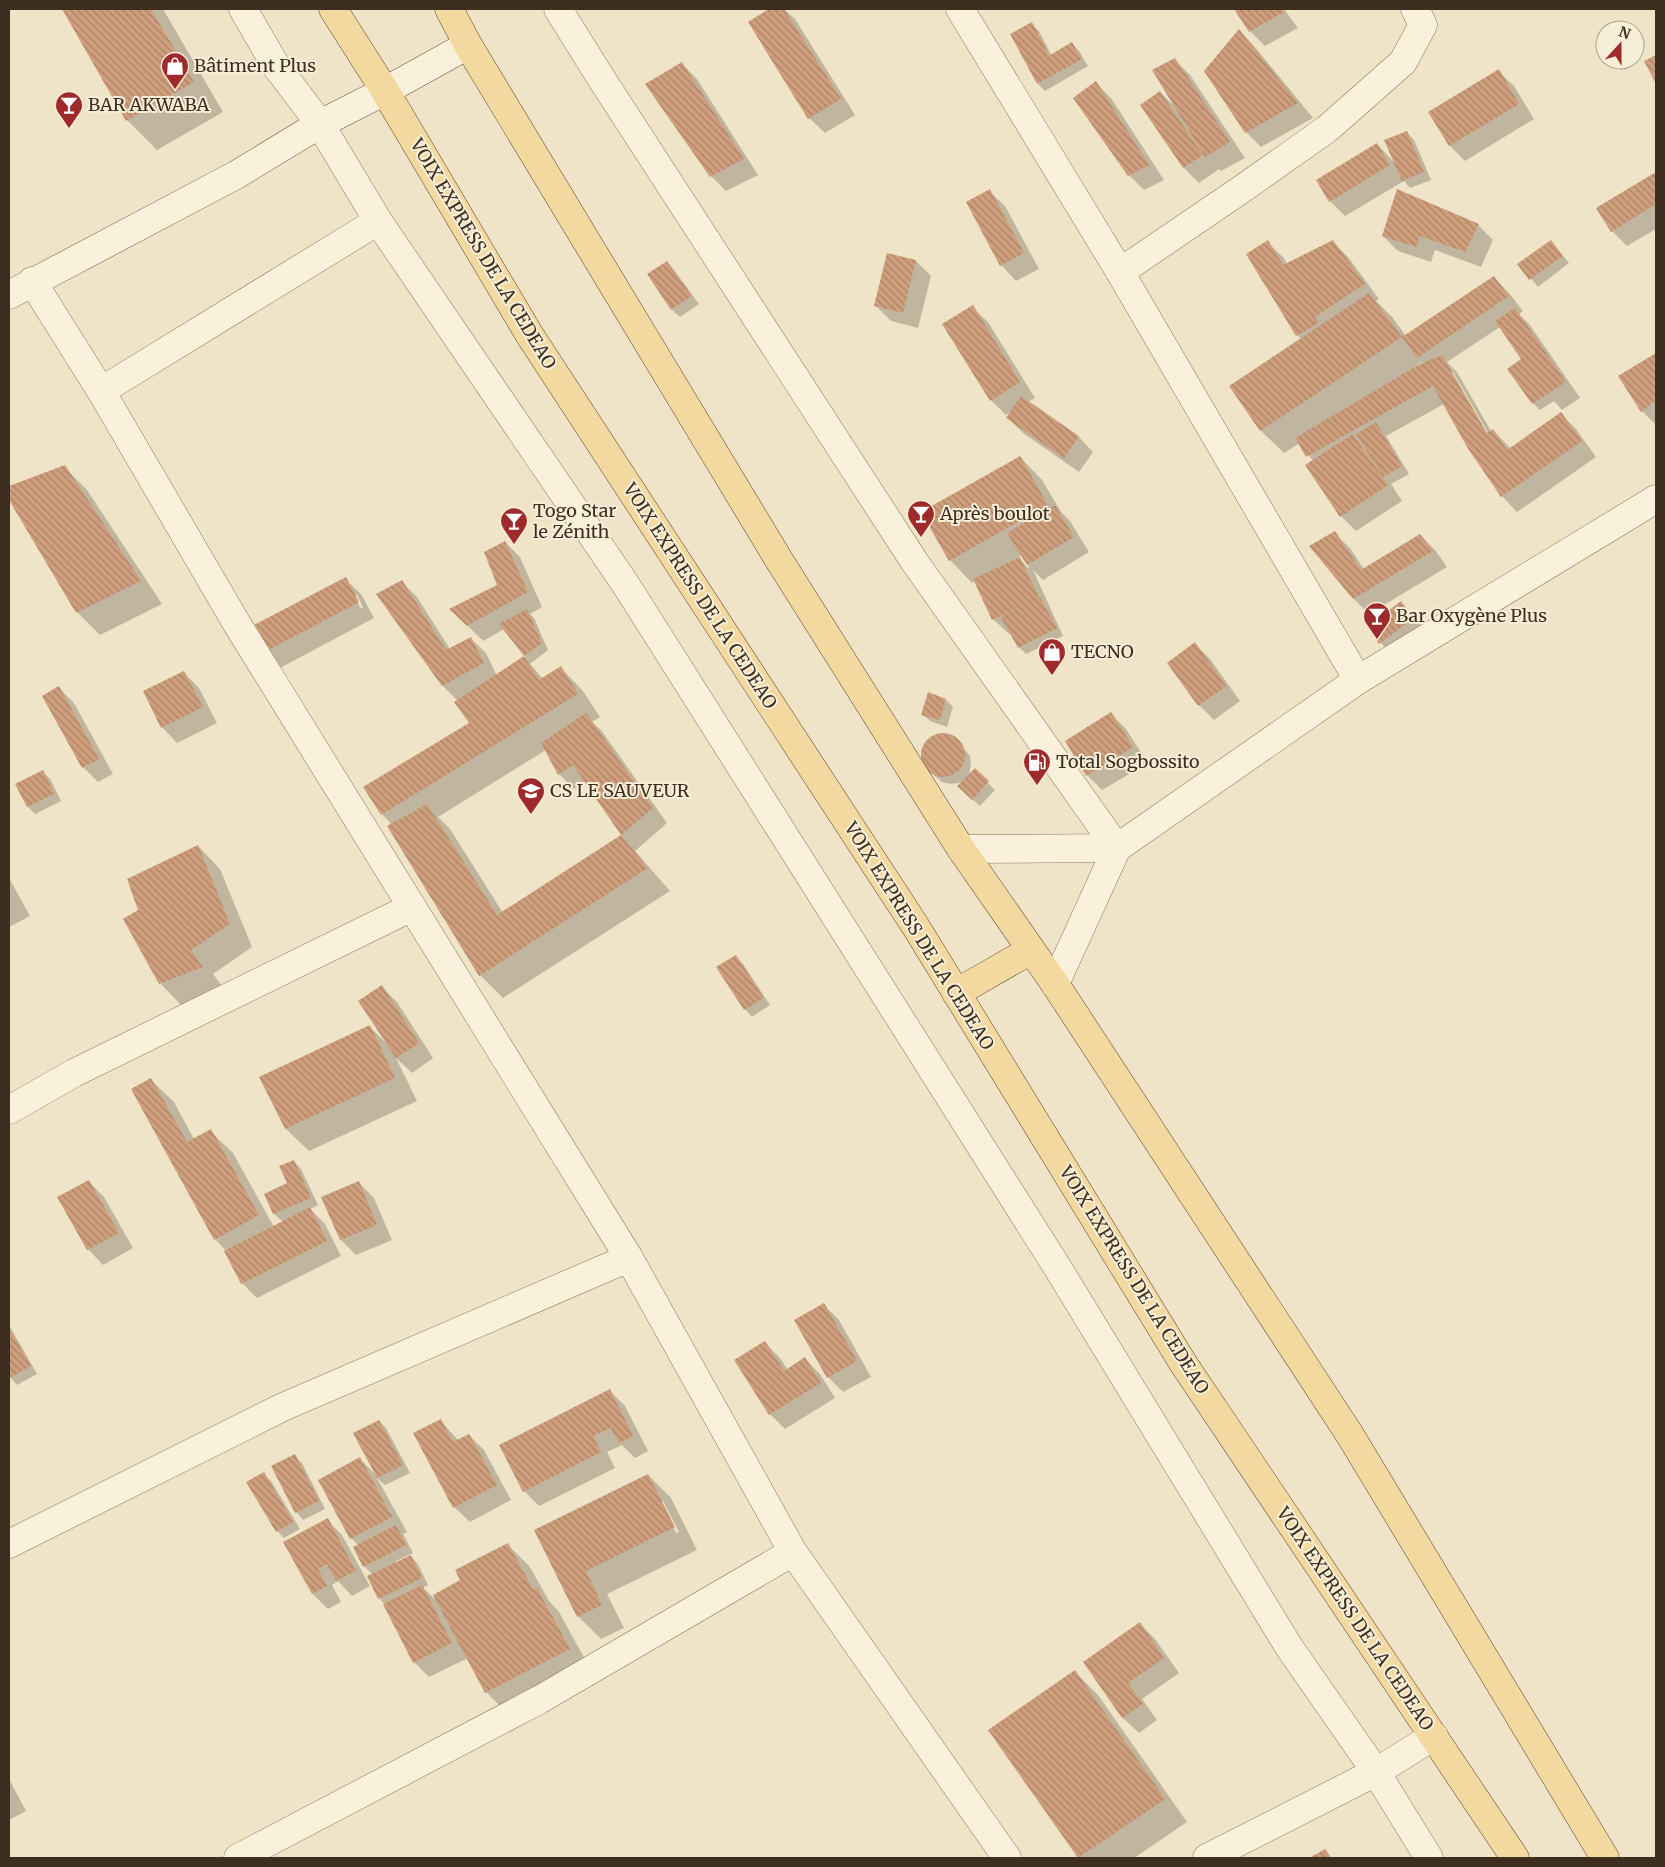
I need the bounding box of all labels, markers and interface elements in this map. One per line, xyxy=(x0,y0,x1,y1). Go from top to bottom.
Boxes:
north arrow xyxy=(1595,20,1645,70)
text: N xyxy=(1616,22,1633,43)
shop icon: Bâtiment Plus xyxy=(160,51,190,90)
place label: Bâtiment Plus xyxy=(194,54,316,77)
bar icon: BAR AKWABA xyxy=(54,90,84,129)
place label: BAR AKWABA xyxy=(88,93,210,116)
street label: VOIX EXPRESS DE LA CEDEAO xyxy=(405,133,561,373)
street label: VOIX EXPRESS DE LA CEDEAO xyxy=(618,478,782,713)
place label: Togo Star le Zénith xyxy=(533,499,616,543)
bar icon: Après boulot xyxy=(906,499,936,538)
place label: Après boulot xyxy=(939,502,1050,525)
bar icon: Togo Star le Zénith xyxy=(499,506,529,545)
bar icon: Bar Oxygène Plus xyxy=(1362,601,1392,640)
place label: Bar Oxygène Plus xyxy=(1396,604,1547,627)
shop icon: TECNO xyxy=(1037,637,1067,676)
place label: TECNO xyxy=(1071,640,1134,663)
fuel station icon: Total Sogbossito xyxy=(1022,747,1052,786)
place label: Total Sogbossito xyxy=(1056,750,1199,773)
school or university icon: CS LE SAUVEUR xyxy=(516,776,546,815)
place label: CS LE SAUVEUR xyxy=(550,779,690,802)
street label: VOIX EXPRESS DE LA CEDEAO xyxy=(839,816,999,1054)
street label: VOIX EXPRESS DE LA CEDEAO xyxy=(1054,1160,1214,1398)
street label: VOIX EXPRESS DE LA CEDEAO xyxy=(1271,1502,1439,1735)

